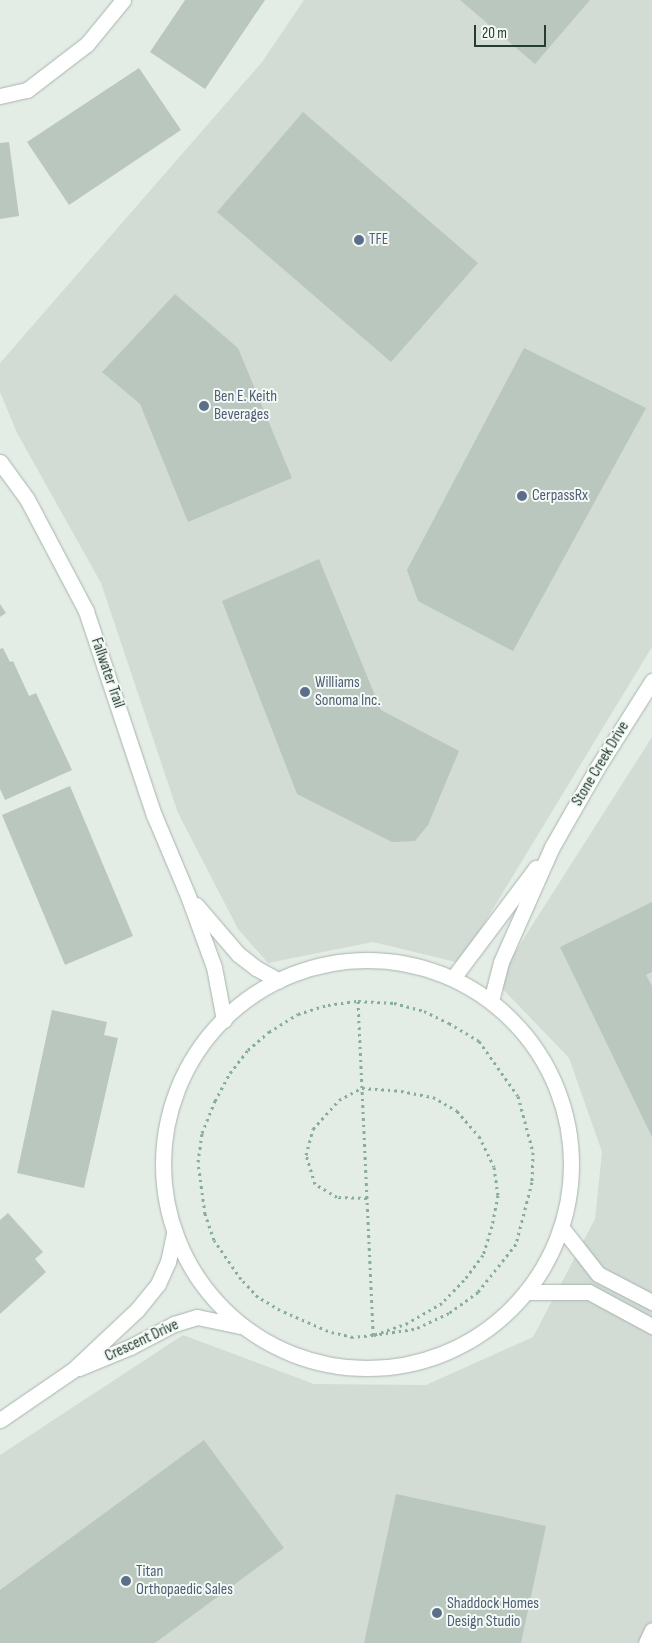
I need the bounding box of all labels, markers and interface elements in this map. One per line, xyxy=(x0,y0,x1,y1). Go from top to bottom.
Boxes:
scale bar xyxy=(477,15,550,47)
text: 20 m xyxy=(482,24,507,43)
place label: TFE xyxy=(369,230,388,250)
marker: TFE xyxy=(353,234,365,246)
place label: Ben E. Keith Beverages xyxy=(214,387,277,425)
marker: Ben E. Keith Beverages xyxy=(198,400,210,412)
place label: CerpassRx xyxy=(532,486,588,506)
marker: CerpassRx xyxy=(516,490,528,502)
street label: Fallwater Trail xyxy=(86,635,128,711)
place label: Williams Sonoma Inc. xyxy=(315,673,381,711)
marker: Williams Sonoma Inc. xyxy=(299,686,311,698)
street label: Stone Creek Drive xyxy=(568,718,634,810)
street label: Crescent Drive xyxy=(102,1316,182,1366)
place label: Titan Orthopaedic Sales xyxy=(136,1562,233,1600)
marker: Titan Orthopaedic Sales xyxy=(120,1575,132,1587)
place label: Shaddock Homes Design Studio xyxy=(447,1594,539,1632)
marker: Shaddock Homes Design Studio xyxy=(431,1607,443,1619)

